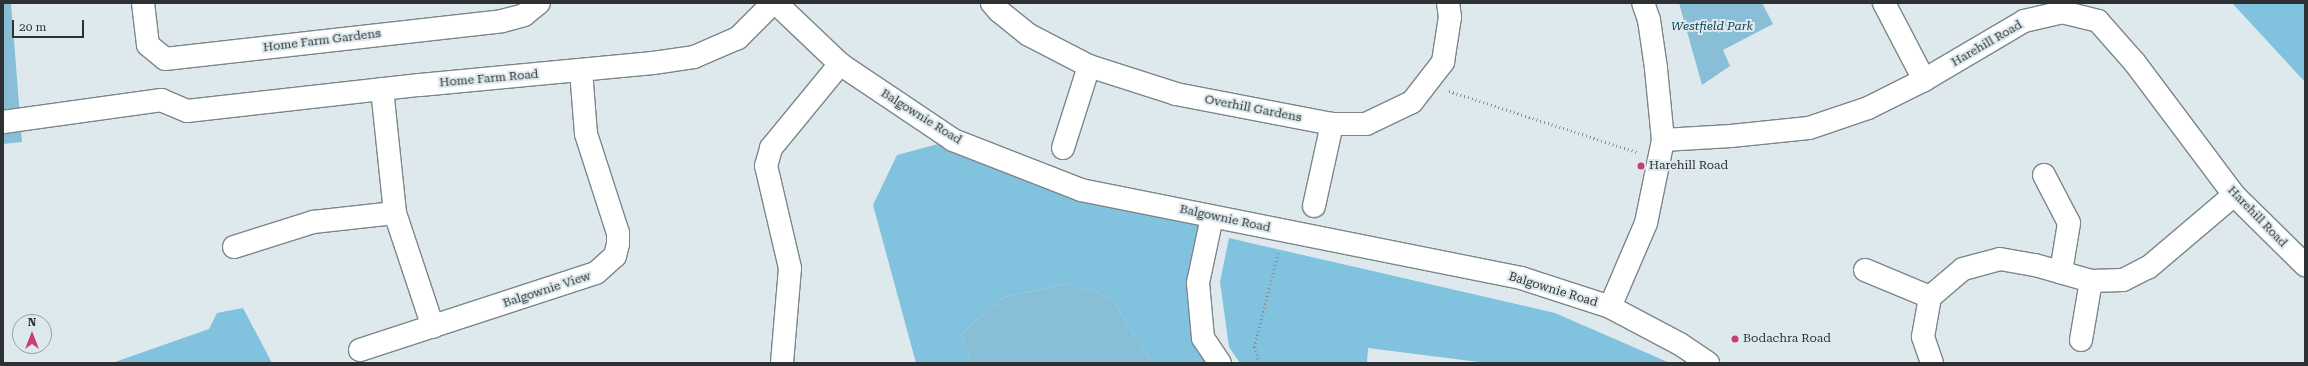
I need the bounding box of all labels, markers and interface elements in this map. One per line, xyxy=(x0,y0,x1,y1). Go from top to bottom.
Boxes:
scale bar xyxy=(14,12,86,38)
street label: Harehill Road xyxy=(1949,18,2025,70)
text: 20 m xyxy=(19,20,46,34)
park label: Westfield Park xyxy=(1671,20,1753,34)
street label: Home Farm Gardens xyxy=(262,27,382,55)
street label: Home Farm Road xyxy=(439,67,539,91)
street label: Balgownie Road xyxy=(878,86,964,148)
street label: Overhill Gardens xyxy=(1203,93,1303,125)
place label: Harehill Road xyxy=(1649,159,1728,173)
marker: Harehill Road xyxy=(1636,161,1646,171)
street label: Harehill Road xyxy=(2224,184,2290,250)
street label: Balgownie Road xyxy=(1178,202,1272,236)
street label: Balgownie View xyxy=(501,269,593,311)
street label: Balgownie Road xyxy=(1507,270,1599,310)
north arrow xyxy=(12,314,52,354)
text: N xyxy=(28,316,36,329)
place label: Bodachra Road xyxy=(1743,332,1831,346)
marker: Bodachra Road xyxy=(1730,334,1740,344)

